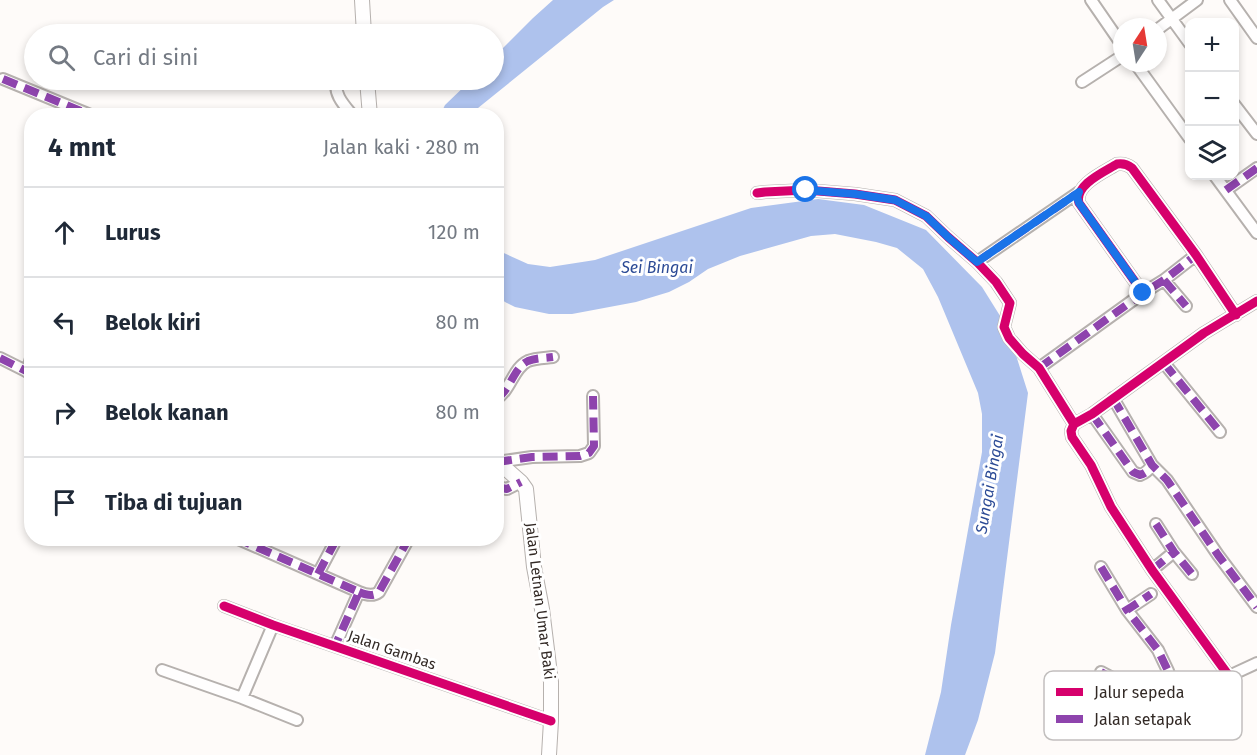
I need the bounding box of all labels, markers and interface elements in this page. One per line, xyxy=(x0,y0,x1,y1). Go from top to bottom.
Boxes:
north arrow xyxy=(1113,18,1167,72)
map controls xyxy=(1185,18,1239,180)
button: + xyxy=(1185,18,1239,72)
search box xyxy=(24,24,504,90)
icon: search xyxy=(45,41,78,74)
text: Cari di sini xyxy=(93,44,198,71)
button: − xyxy=(1185,72,1239,126)
button: layers xyxy=(1185,126,1239,180)
text: 4 mnt xyxy=(48,132,116,163)
text: Jalan kaki · 280 m xyxy=(323,135,480,159)
route start xyxy=(792,176,818,202)
icon: ahead xyxy=(48,216,81,249)
text: Lurus xyxy=(105,219,161,246)
text: 120 m xyxy=(428,220,480,244)
water label: Sei Bingai xyxy=(620,258,693,277)
route end xyxy=(1129,279,1155,305)
icon: left xyxy=(48,306,81,339)
text: Belok kiri xyxy=(105,309,201,336)
text: 80 m xyxy=(435,310,480,334)
icon: right xyxy=(48,396,81,429)
text: Belok kanan xyxy=(105,399,229,426)
text: 80 m xyxy=(435,400,480,424)
water label: Sungai Bingai xyxy=(971,433,1008,536)
icon: arrive xyxy=(48,486,81,519)
text: Tiba di tujuan xyxy=(105,489,242,516)
street label: Jalan Letnan Umar Baki xyxy=(521,521,559,681)
street label: Jalan Gambas xyxy=(346,626,438,674)
legend xyxy=(1044,671,1242,740)
text: Jalur sepeda xyxy=(1094,683,1185,702)
text: Jalan setapak xyxy=(1094,710,1192,729)

